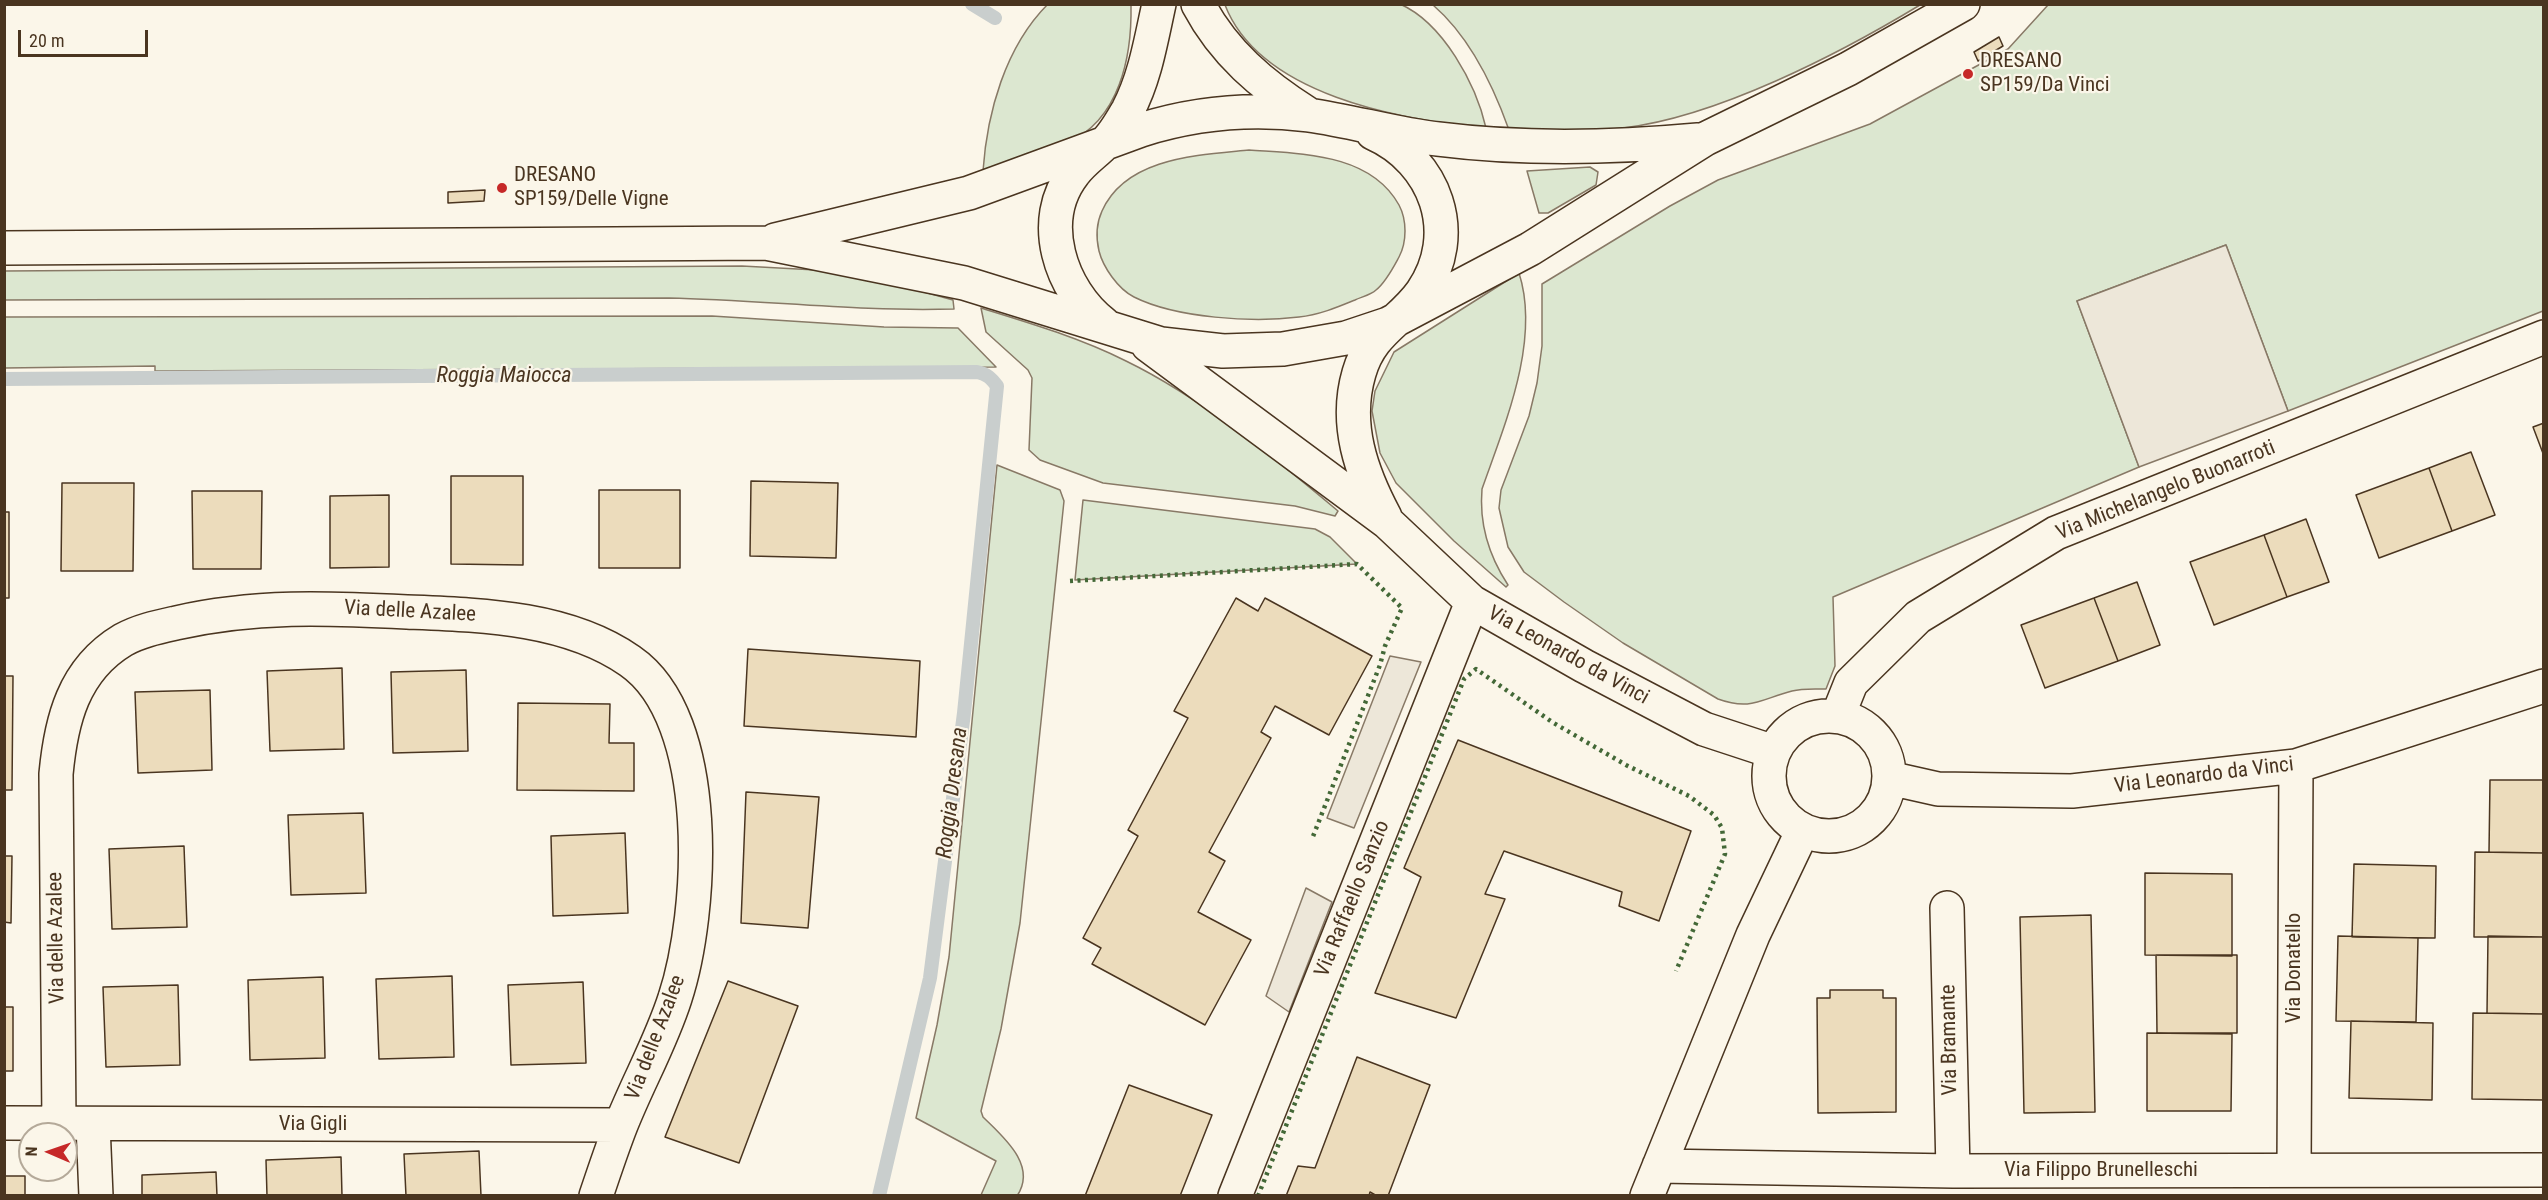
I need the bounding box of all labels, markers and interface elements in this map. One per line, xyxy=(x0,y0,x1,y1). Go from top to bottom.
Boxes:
scale bar xyxy=(21,18,152,56)
text: 20 m xyxy=(29,30,64,51)
place label: DRESANO SP159/Da Vinci xyxy=(1980,49,2110,99)
marker: DRESANO SP159/Da Vinci xyxy=(1961,67,1975,81)
place label: DRESANO SP159/Delle Vigne xyxy=(514,163,669,213)
marker: DRESANO SP159/Delle Vigne xyxy=(495,181,509,195)
water label: Roggia Maiocca xyxy=(436,363,572,389)
street label: Via Michelangelo Buonarroti xyxy=(2053,436,2279,546)
street label: Via delle Azalee xyxy=(343,596,477,628)
street label: Via Leonardo da Vinci xyxy=(1483,601,1653,711)
water label: Roggia Dresana xyxy=(932,726,974,860)
street label: Via Leonardo da Vinci xyxy=(2113,752,2295,800)
street label: Via Raffaello Sanzio xyxy=(1310,817,1396,981)
street label: Via delle Azalee xyxy=(43,872,71,1004)
street label: Via Donatello xyxy=(2282,913,2308,1023)
street label: Via delle Azalee xyxy=(621,972,691,1104)
street label: Via Bramante xyxy=(1936,984,1964,1096)
street label: Via Gigli xyxy=(279,1112,347,1138)
north arrow xyxy=(18,1122,78,1182)
text: N xyxy=(22,1146,41,1157)
street label: Via Filippo Brunelleschi xyxy=(2004,1158,2198,1184)

